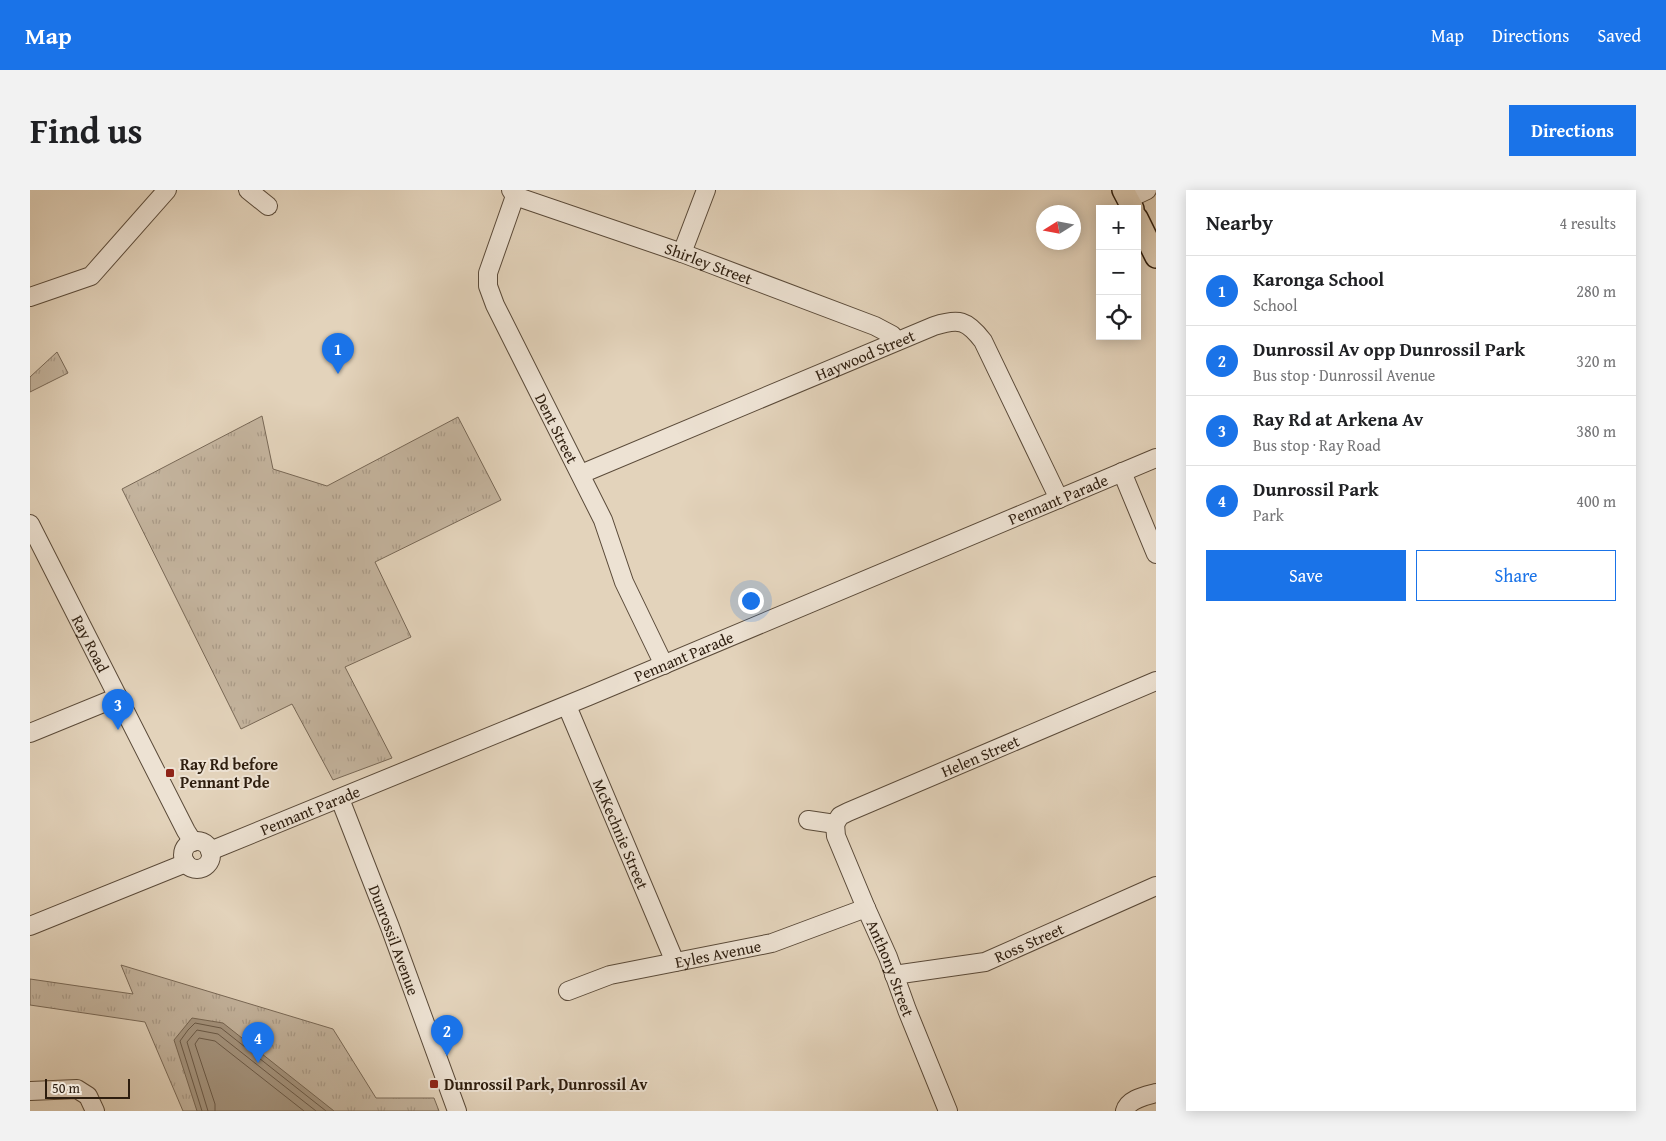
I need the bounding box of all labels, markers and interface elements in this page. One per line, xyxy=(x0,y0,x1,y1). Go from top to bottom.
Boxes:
text: Map xyxy=(25,18,72,53)
text: Map xyxy=(1431,22,1464,49)
text: Directions xyxy=(1492,22,1569,49)
text: Saved xyxy=(1597,22,1641,49)
text: Find us xyxy=(30,105,143,156)
button: Directions xyxy=(1509,105,1636,156)
north arrow xyxy=(1036,205,1081,250)
map controls xyxy=(1096,205,1141,340)
button: + xyxy=(1096,205,1141,250)
text: Nearby xyxy=(1206,207,1273,238)
text: 4 results xyxy=(1559,211,1616,235)
street label: Shirley Street xyxy=(662,236,756,291)
button: − xyxy=(1096,250,1141,295)
text: Karonga School xyxy=(1253,265,1384,293)
text: 1 xyxy=(1218,279,1226,303)
text: 280 m xyxy=(1576,279,1616,303)
text: School xyxy=(1253,293,1297,317)
button: locate xyxy=(1096,295,1141,340)
street label: Haywood Street xyxy=(811,323,919,387)
pin: 1 xyxy=(322,333,354,374)
text: Dunrossil Av opp Dunrossil Park xyxy=(1253,335,1525,363)
text: 2 xyxy=(1218,349,1226,373)
text: 320 m xyxy=(1576,349,1616,373)
text: Bus stop · Dunrossil Avenue xyxy=(1253,363,1435,387)
street label: Dent Street xyxy=(529,389,585,468)
text: Ray Rd at Arkena Av xyxy=(1253,405,1423,433)
text: 3 xyxy=(1218,419,1226,443)
text: 380 m xyxy=(1576,419,1616,443)
text: Bus stop · Ray Road xyxy=(1253,433,1381,457)
street label: Pennant Parade xyxy=(1004,468,1111,531)
text: Dunrossil Park xyxy=(1253,475,1379,503)
text: 4 xyxy=(1218,489,1226,513)
text: 400 m xyxy=(1576,489,1616,513)
text: Park xyxy=(1253,503,1284,527)
button: Save xyxy=(1206,550,1406,601)
button: Share xyxy=(1416,550,1616,601)
your location xyxy=(738,588,764,614)
street label: Ray Road xyxy=(66,610,116,677)
street label: Pennant Parade xyxy=(630,625,737,688)
pin: 3 xyxy=(102,689,134,730)
street label: Helen Street xyxy=(937,728,1023,783)
place label: Ray Rd before Pennant Pde xyxy=(180,752,278,794)
marker: Ray Rd before Pennant Pde xyxy=(164,767,176,779)
street label: McKechnie Street xyxy=(587,775,655,893)
street label: Pennant Parade xyxy=(256,779,364,841)
street label: Dunrossil Avenue xyxy=(363,881,426,999)
street label: Anthony Street xyxy=(861,916,921,1021)
street label: Ross Street xyxy=(990,916,1068,968)
street label: Eyles Avenue xyxy=(673,933,763,974)
pin: 2 xyxy=(431,1015,463,1056)
pin: 4 xyxy=(242,1022,274,1063)
place label: Dunrossil Park, Dunrossil Av xyxy=(444,1072,648,1096)
scale bar xyxy=(45,1076,130,1099)
text: 50 m xyxy=(52,1078,80,1098)
marker: Dunrossil Park, Dunrossil Av xyxy=(428,1078,440,1090)

